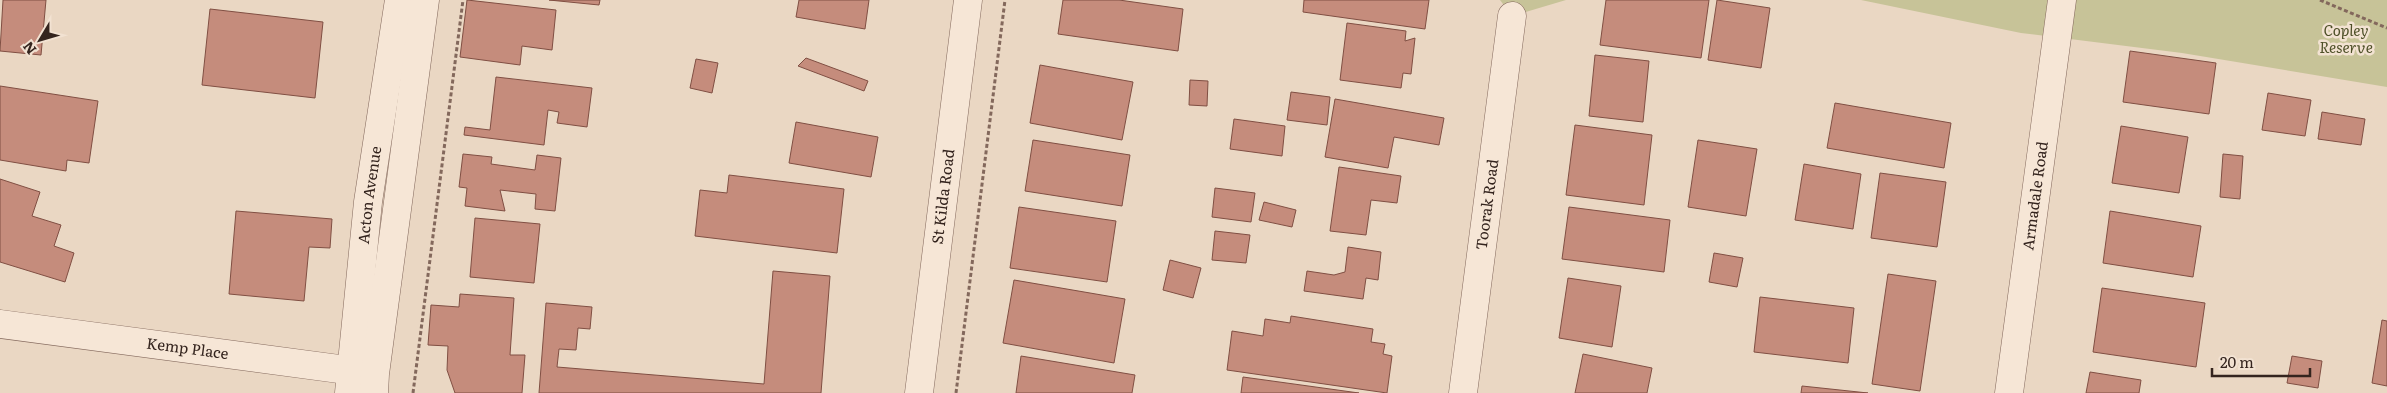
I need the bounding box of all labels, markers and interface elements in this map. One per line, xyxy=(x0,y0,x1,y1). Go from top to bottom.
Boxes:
north arrow xyxy=(15,15,65,65)
park label: Copley Reserve xyxy=(2319,18,2373,58)
text: N xyxy=(17,38,40,59)
street label: Armadale Road xyxy=(2015,140,2053,252)
street label: Acton Avenue xyxy=(351,144,386,245)
street label: St Kilda Road xyxy=(925,147,959,245)
street label: Toorak Road xyxy=(1469,158,1503,251)
street label: Kemp Place xyxy=(145,331,230,364)
scale bar xyxy=(2212,346,2310,378)
text: 20 m xyxy=(2220,350,2254,373)

